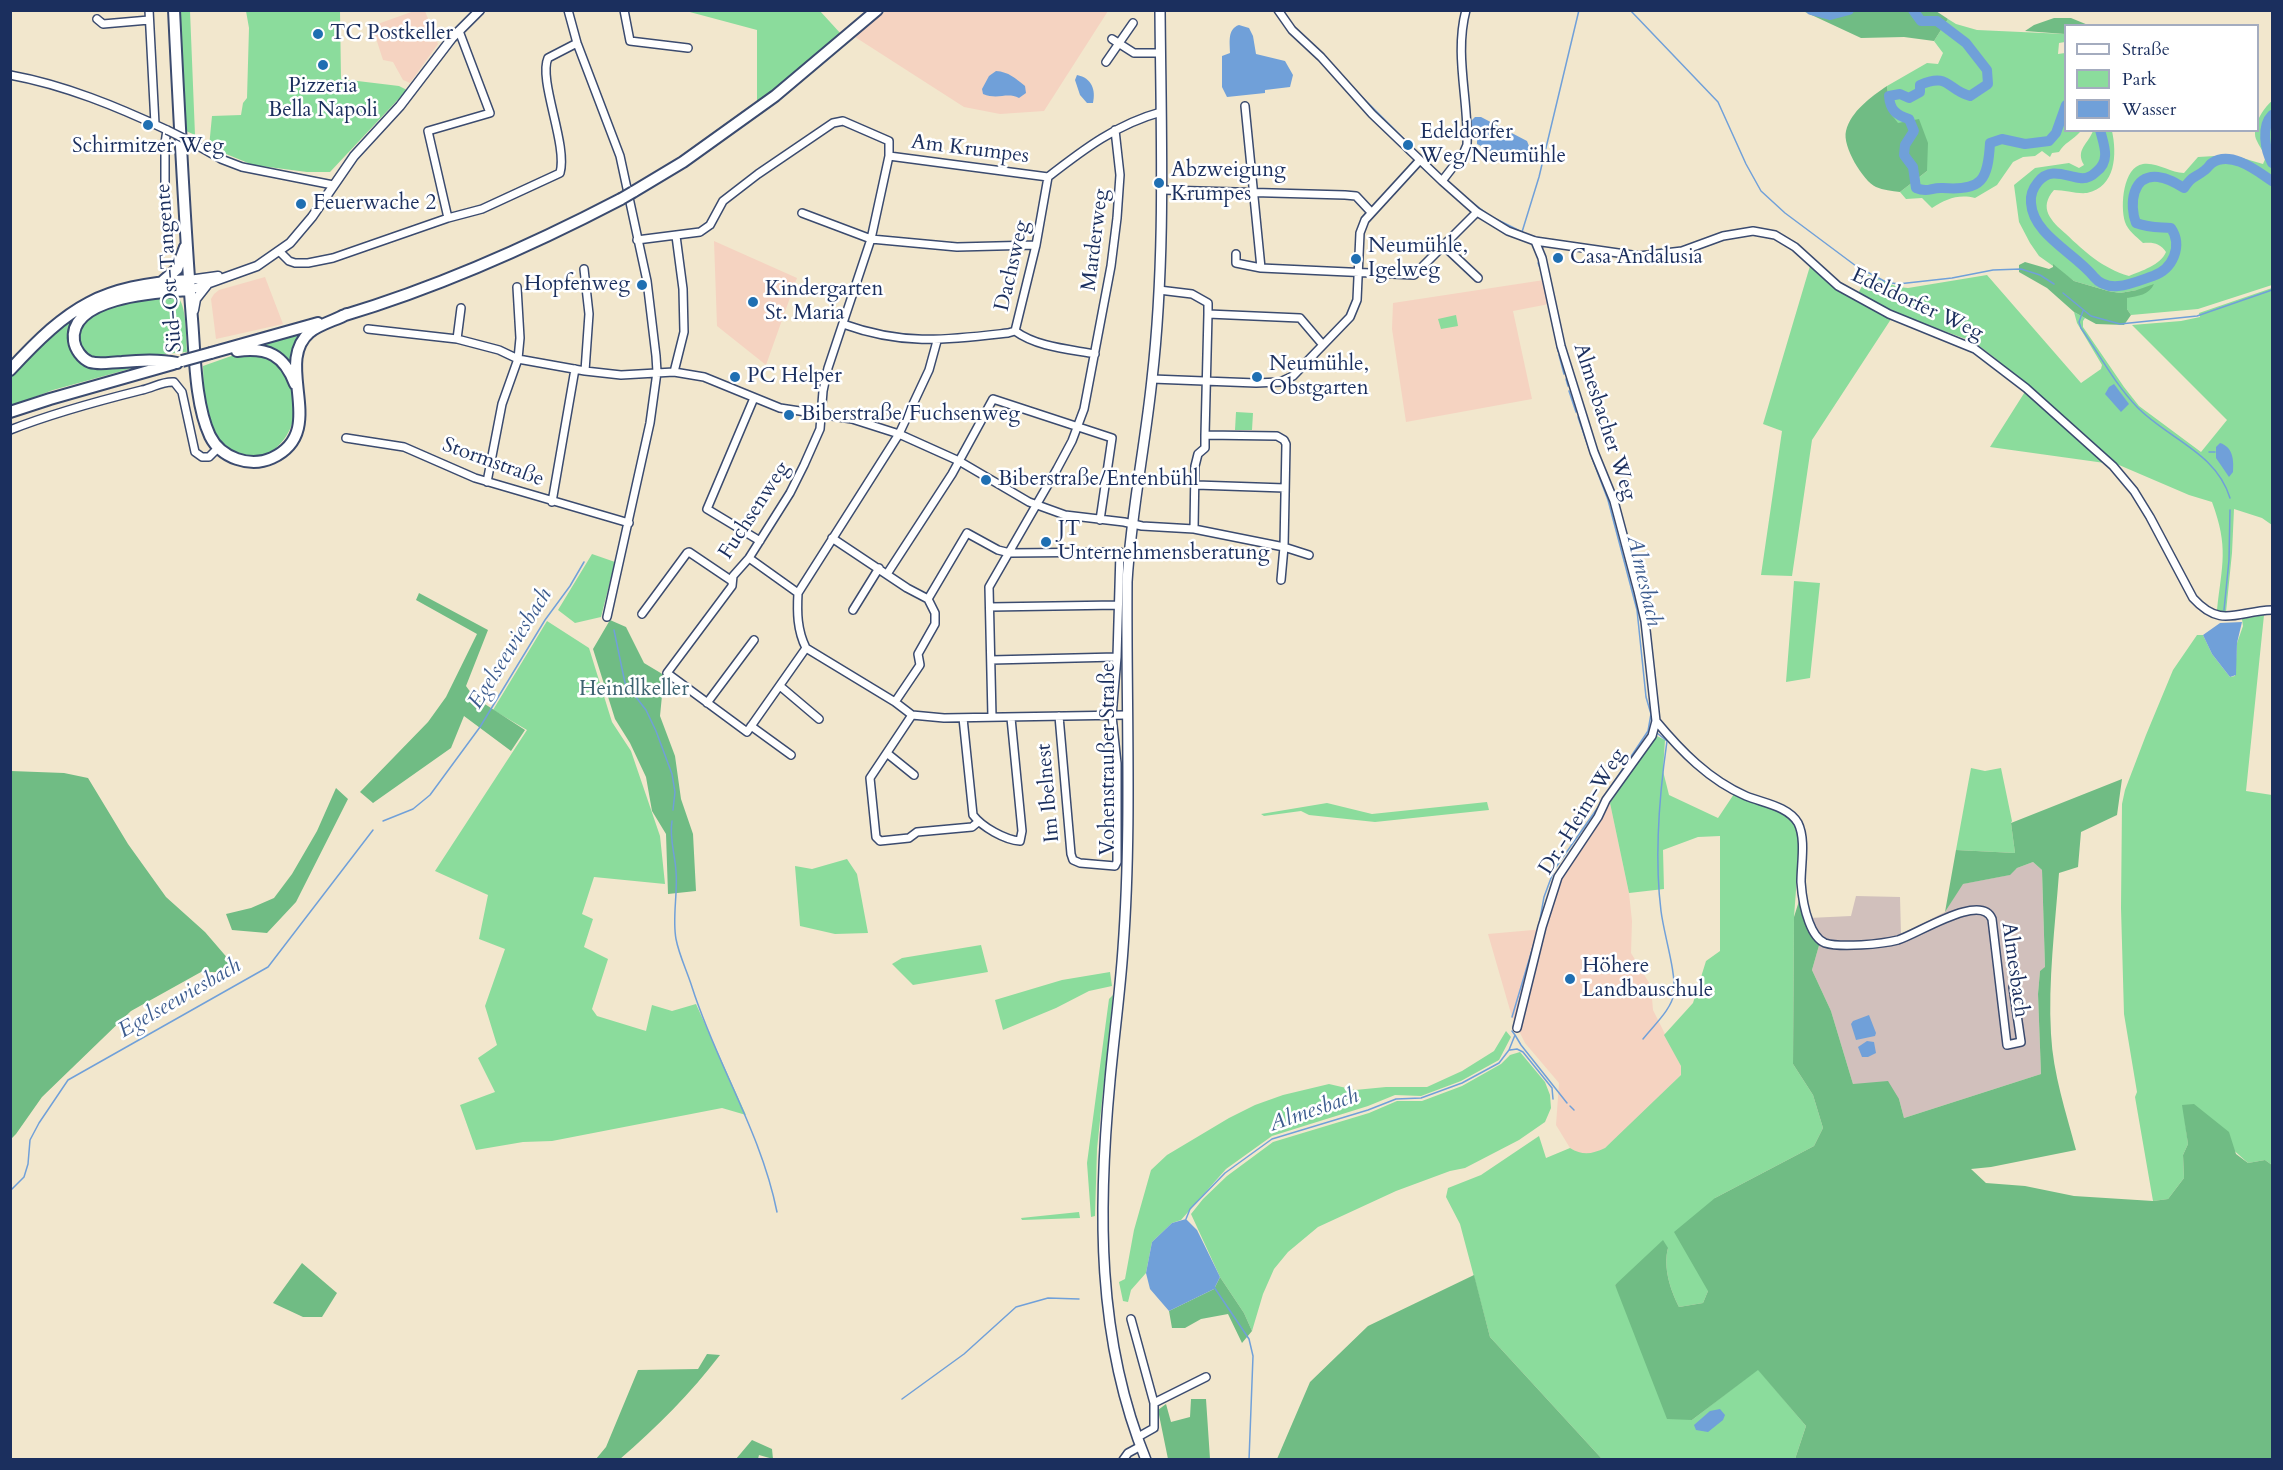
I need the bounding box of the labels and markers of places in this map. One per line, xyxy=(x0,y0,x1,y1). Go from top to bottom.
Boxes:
place label: TC Postkeller xyxy=(330,21,453,47)
marker: TC Postkeller xyxy=(311,27,325,41)
marker: Pizzeria Bella Napoli xyxy=(316,58,330,72)
place label: Pizzeria Bella Napoli xyxy=(268,74,378,124)
marker: Schirmitzer Weg xyxy=(141,118,155,132)
place label: Edeldorfer Weg/Neumühle xyxy=(1420,120,1566,170)
place label: Schirmitzer Weg xyxy=(72,134,224,160)
marker: Edeldorfer Weg/Neumühle xyxy=(1401,138,1415,152)
place label: Abzweigung Krumpes xyxy=(1171,158,1286,208)
marker: Abzweigung Krumpes xyxy=(1152,176,1166,190)
place label: Feuerwache 2 xyxy=(313,191,436,217)
marker: Feuerwache 2 xyxy=(294,197,308,211)
place label: Neumühle, Igelweg xyxy=(1368,234,1468,284)
place label: Casa Andalusia xyxy=(1570,245,1703,271)
marker: Casa Andalusia xyxy=(1551,251,1565,265)
marker: Neumühle, Igelweg xyxy=(1349,252,1363,266)
place label: Hopfenweg xyxy=(524,272,630,298)
place label: Kindergarten St. Maria xyxy=(765,277,883,327)
marker: Hopfenweg xyxy=(635,278,649,292)
marker: Kindergarten St. Maria xyxy=(746,295,760,309)
place label: Neumühle, Obstgarten xyxy=(1269,352,1369,402)
place label: PC Helper xyxy=(747,364,842,390)
marker: PC Helper xyxy=(728,370,742,384)
marker: Neumühle, Obstgarten xyxy=(1250,370,1264,384)
place label: Biberstraße/Fuchsenweg xyxy=(801,402,1020,428)
marker: Biberstraße/Fuchsenweg xyxy=(782,408,796,422)
place label: Biberstraße/Entenbühl xyxy=(998,467,1199,493)
marker: Biberstraße/Entenbühl xyxy=(979,473,993,487)
place label: JT Unternehmensberatung xyxy=(1058,517,1270,567)
marker: JT Unternehmensberatung xyxy=(1039,535,1053,549)
place label: Höhere Landbauschule xyxy=(1582,954,1713,1004)
marker: Höhere Landbauschule xyxy=(1563,972,1577,986)

